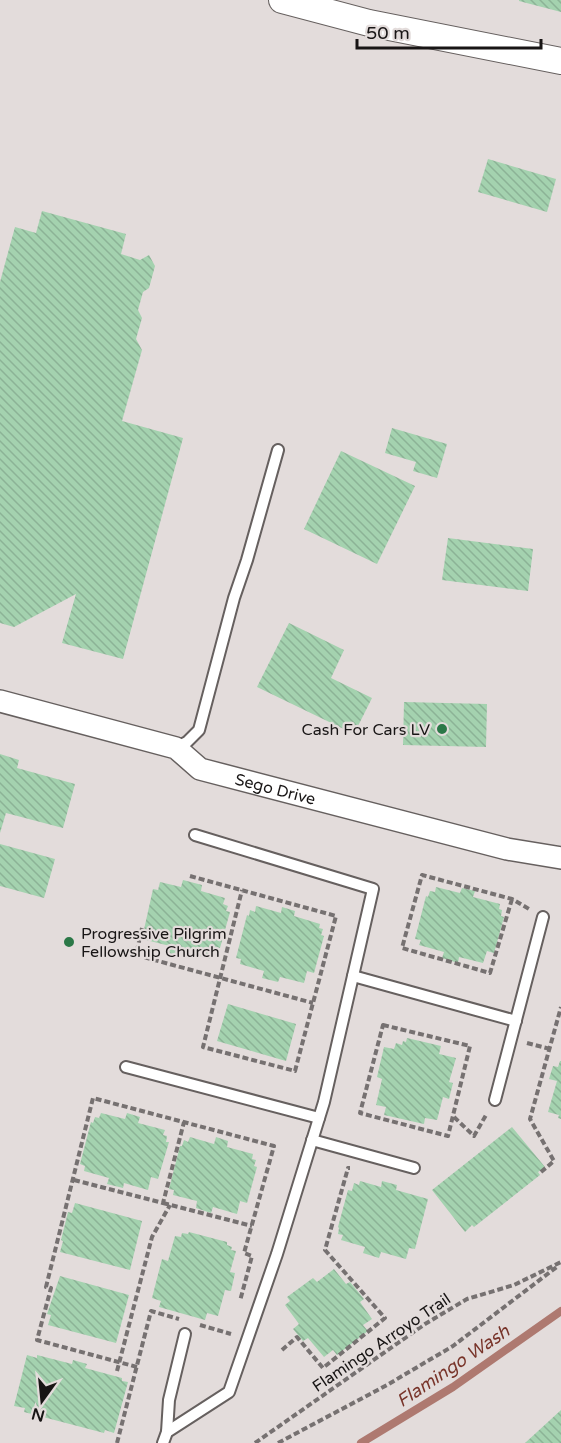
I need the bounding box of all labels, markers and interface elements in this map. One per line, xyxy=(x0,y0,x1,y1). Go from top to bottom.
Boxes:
scale bar xyxy=(357,12,542,50)
text: 50 m xyxy=(366,22,410,44)
place label: Cash For Cars LV xyxy=(302,720,430,740)
marker: Cash For Cars LV xyxy=(435,722,449,736)
street label: Sego Drive xyxy=(233,770,318,810)
place label: Progressive Pilgrim Fellowship Church xyxy=(81,924,227,962)
marker: Progressive Pilgrim Fellowship Church xyxy=(62,935,76,949)
street label: Flamingo Arroyo Trail xyxy=(309,1289,455,1397)
water label: Flamingo Wash xyxy=(392,1320,515,1412)
north arrow xyxy=(12,1371,72,1431)
text: N xyxy=(30,1403,47,1426)

